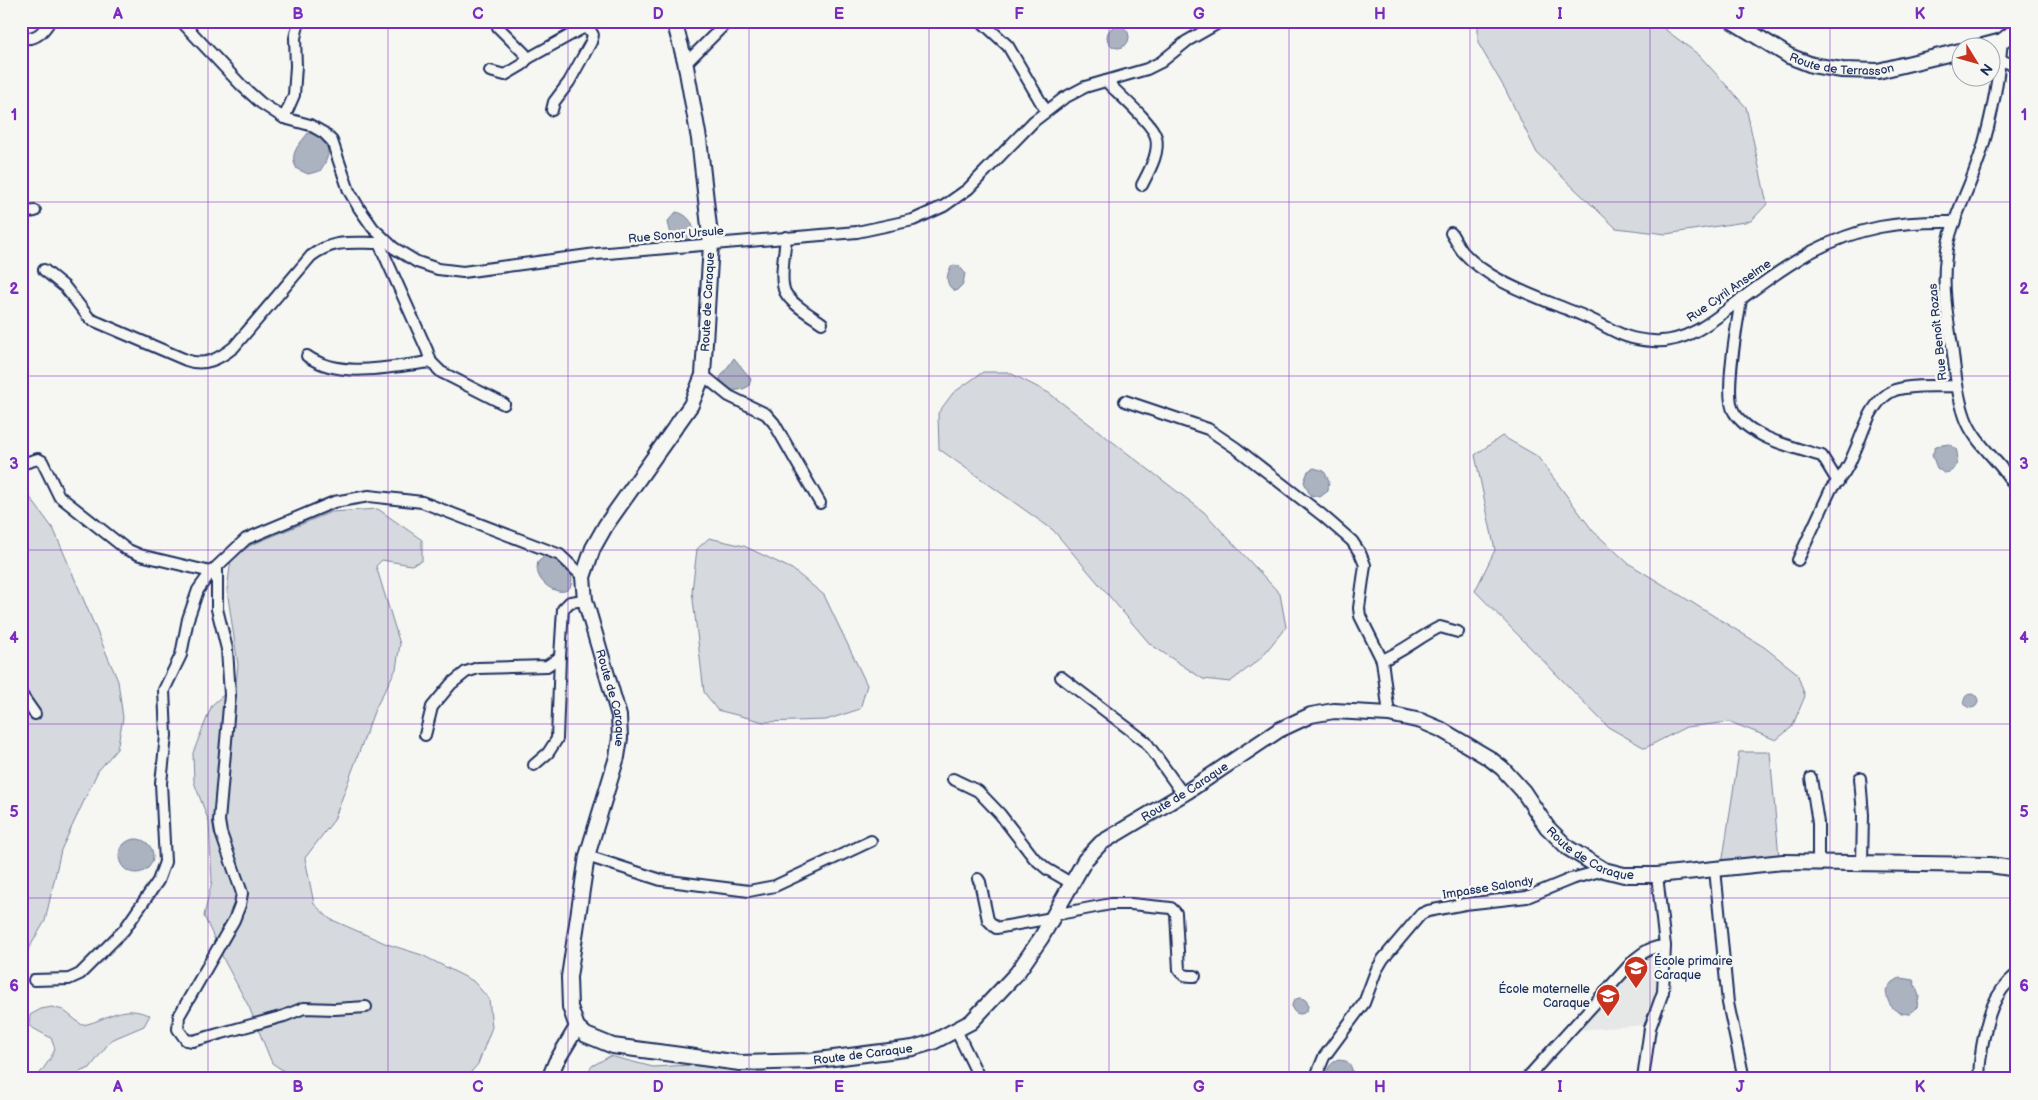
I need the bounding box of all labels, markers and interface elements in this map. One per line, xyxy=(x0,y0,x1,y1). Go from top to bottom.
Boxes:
text: A xyxy=(112,5,123,24)
text: B xyxy=(292,5,304,24)
text: C xyxy=(472,5,484,24)
text: D xyxy=(652,5,664,24)
text: E xyxy=(834,5,844,24)
text: F xyxy=(1014,5,1024,24)
text: G xyxy=(1193,5,1205,24)
text: H xyxy=(1374,5,1386,24)
text: I xyxy=(1557,5,1563,24)
text: J xyxy=(1736,5,1745,24)
text: K xyxy=(1915,5,1926,24)
north arrow xyxy=(1950,38,2000,88)
street label: Route de Terrasson xyxy=(1787,49,1896,79)
text: N xyxy=(1976,60,1996,79)
text: 1 xyxy=(11,106,17,125)
text: 1 xyxy=(2021,106,2027,125)
street label: Rue Sonor Ursule xyxy=(628,223,724,247)
street label: Route de Caraque xyxy=(698,252,718,352)
street label: Rue Cyril Anselme xyxy=(1684,256,1774,326)
text: 2 xyxy=(9,280,19,299)
text: 2 xyxy=(2019,280,2029,299)
street label: Rue Benoît Rozas xyxy=(1925,283,1951,381)
text: 3 xyxy=(9,455,19,474)
text: 3 xyxy=(2019,455,2029,474)
text: 4 xyxy=(9,629,19,648)
text: 4 xyxy=(2019,629,2029,648)
street label: Route de Caraque xyxy=(592,648,628,748)
street label: Route de Caraque xyxy=(1138,759,1231,825)
text: 5 xyxy=(9,803,19,822)
text: 5 xyxy=(2019,803,2029,822)
street label: Route de Caraque xyxy=(1543,823,1634,883)
street label: Impasse Salondy xyxy=(1441,873,1535,903)
place label: École primaire Caraque xyxy=(1654,953,1733,983)
school or university icon: École primaire Caraque xyxy=(1623,955,1649,989)
text: 6 xyxy=(9,977,19,996)
text: 6 xyxy=(2019,977,2029,996)
place label: École maternelle Caraque xyxy=(1498,981,1590,1011)
school or university icon: École maternelle Caraque xyxy=(1595,983,1621,1017)
street label: Route de Caraque xyxy=(812,1041,913,1068)
text: A xyxy=(112,1078,123,1097)
text: B xyxy=(292,1078,304,1097)
text: C xyxy=(472,1078,484,1097)
text: D xyxy=(652,1078,664,1097)
text: E xyxy=(834,1078,844,1097)
text: F xyxy=(1014,1078,1024,1097)
text: G xyxy=(1193,1078,1205,1097)
text: H xyxy=(1374,1078,1386,1097)
text: I xyxy=(1557,1078,1563,1097)
text: J xyxy=(1736,1078,1745,1097)
text: K xyxy=(1915,1078,1926,1097)

